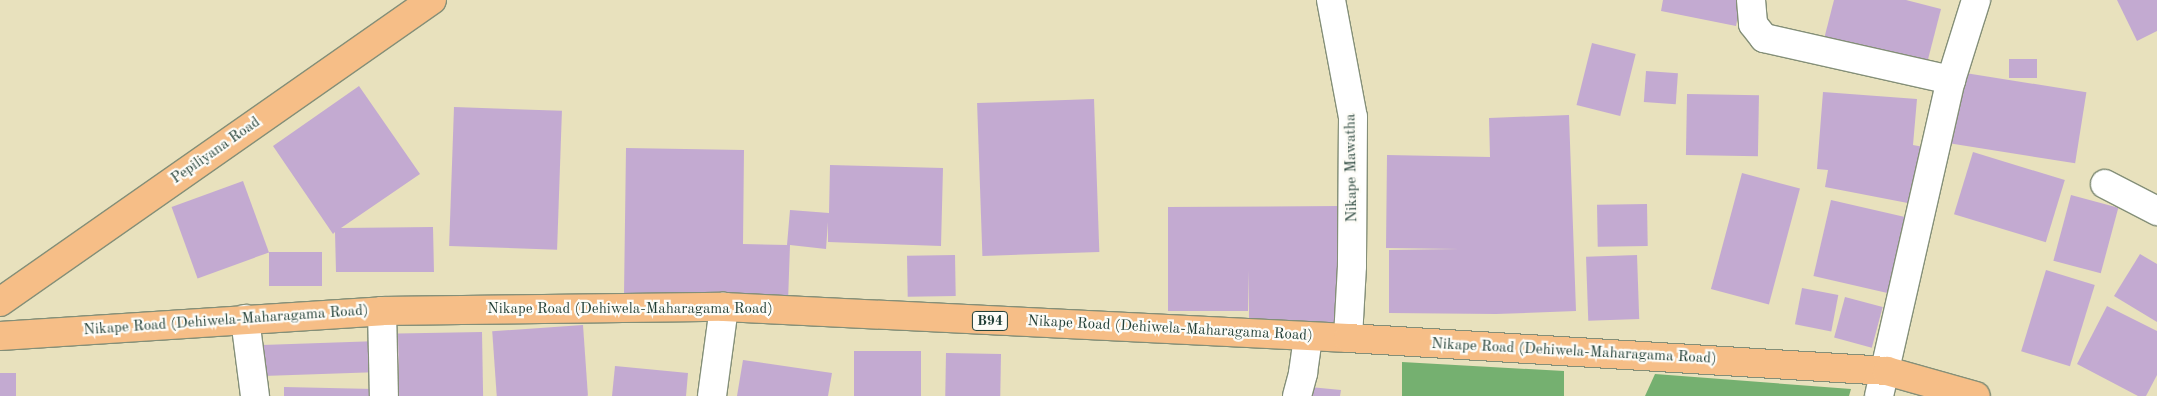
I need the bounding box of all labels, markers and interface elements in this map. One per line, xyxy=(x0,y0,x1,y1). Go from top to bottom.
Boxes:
street label: Pepiliyana Road xyxy=(168,114,264,188)
street label: Nikape Mawatha xyxy=(1342,114,1362,222)
street label: Nikape Road (Dehiwela-Maharagama Road) xyxy=(487,301,773,319)
street label: Nikape Road (Dehiwela-Maharagama Road) xyxy=(83,302,369,340)
road number: B94 xyxy=(971,310,1009,332)
street label: Nikape Road (Dehiwela-Maharagama Road) xyxy=(1027,313,1313,345)
street label: Nikape Road (Dehiwela-Maharagama Road) xyxy=(1431,336,1717,368)

